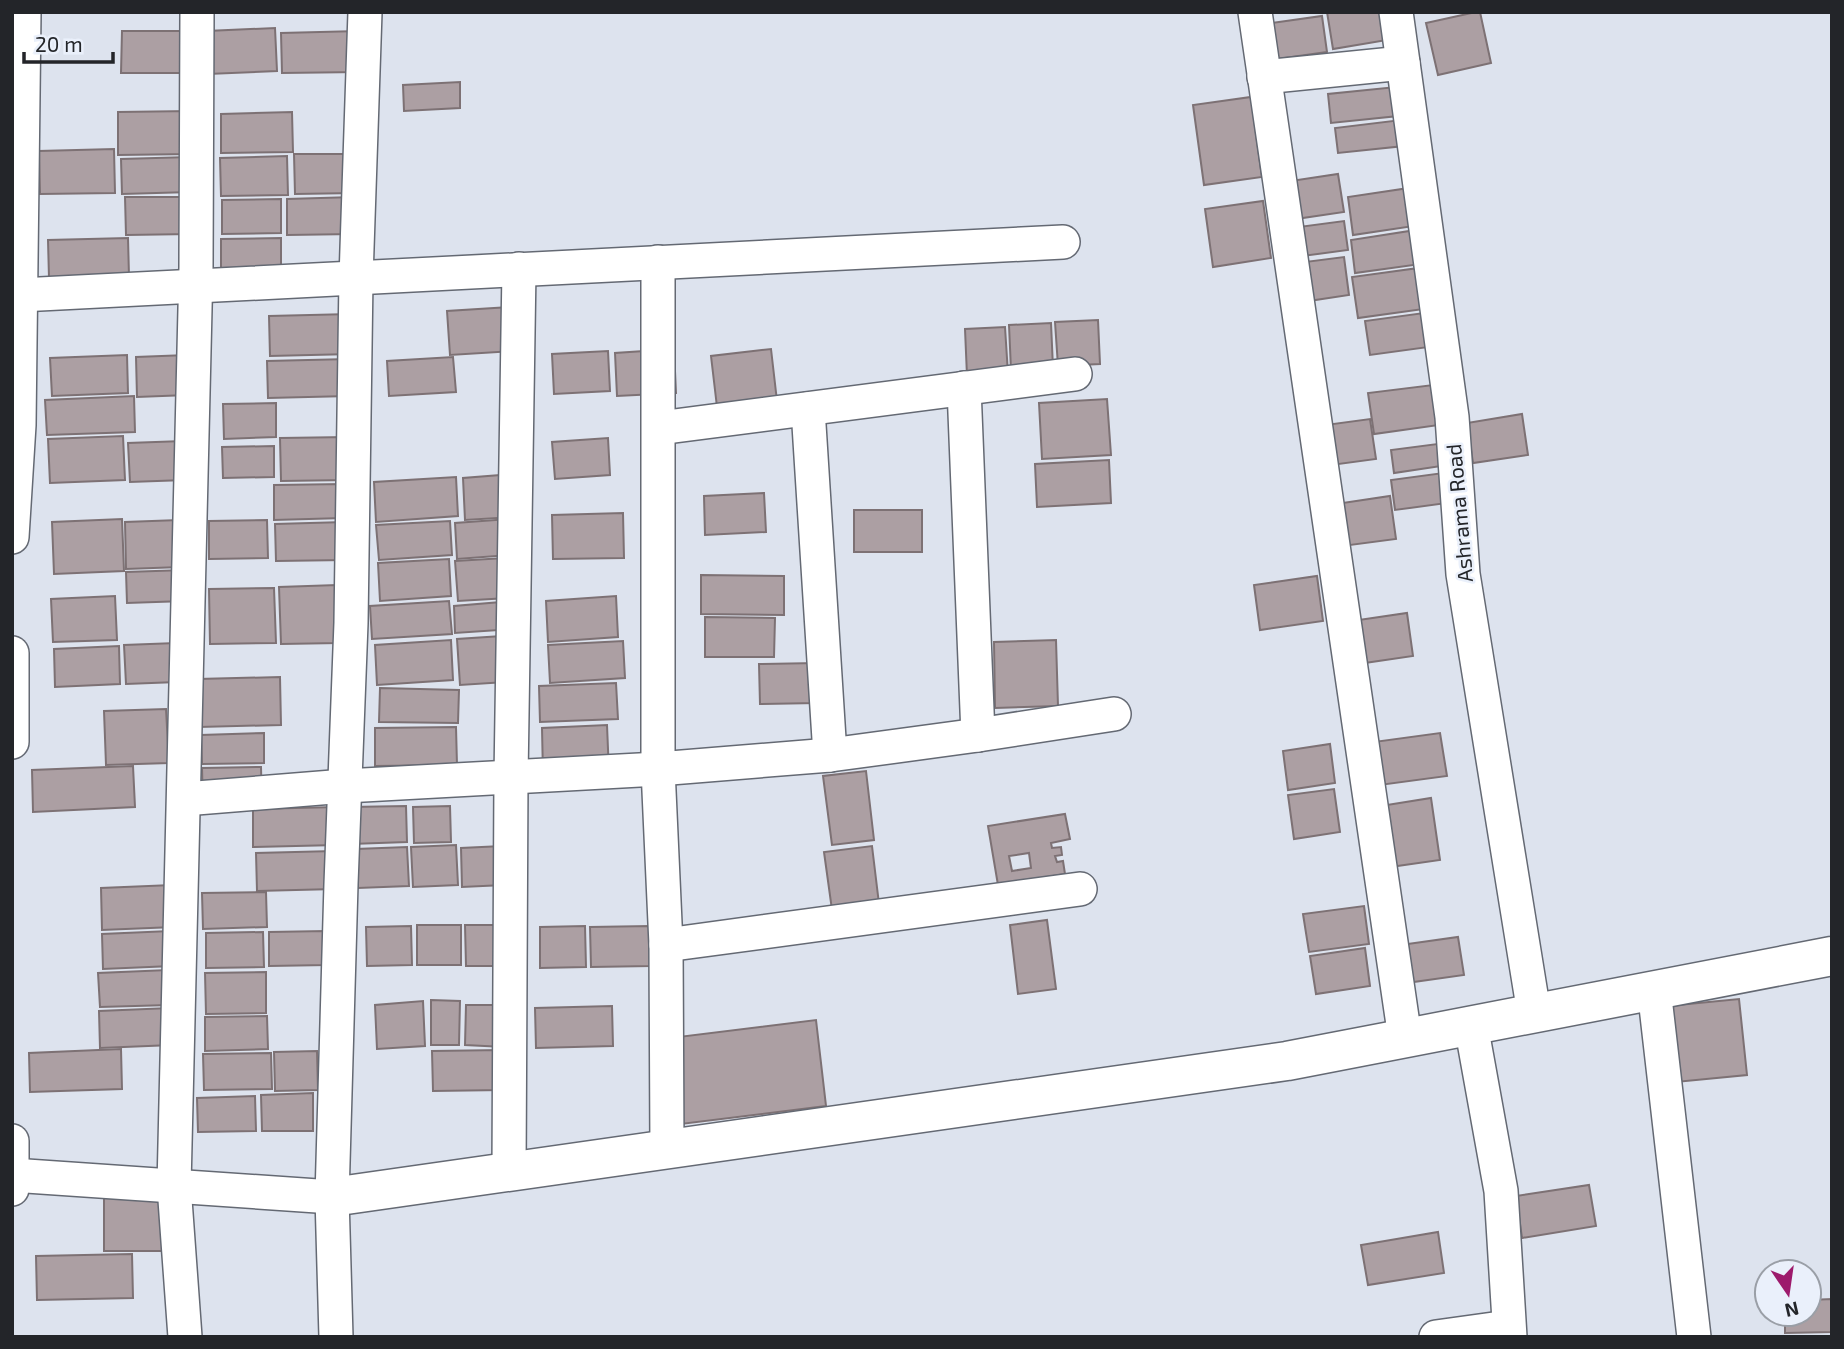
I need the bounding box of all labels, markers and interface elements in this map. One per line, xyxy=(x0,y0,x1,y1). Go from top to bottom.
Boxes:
scale bar xyxy=(24,21,114,65)
text: 20 m xyxy=(35,31,83,56)
street label: Ashrama Road xyxy=(1440,443,1477,583)
north arrow xyxy=(1753,1258,1823,1328)
text: N xyxy=(1783,1297,1801,1323)

